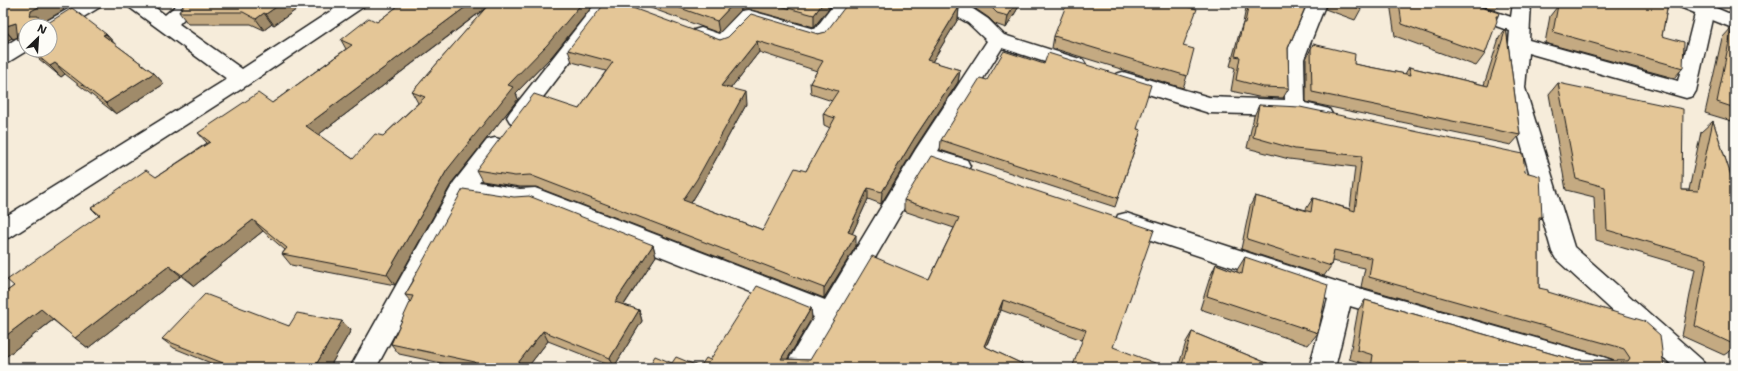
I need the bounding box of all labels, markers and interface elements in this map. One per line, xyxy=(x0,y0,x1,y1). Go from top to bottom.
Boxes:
north arrow xyxy=(18,18,58,58)
text: N xyxy=(35,21,49,38)

